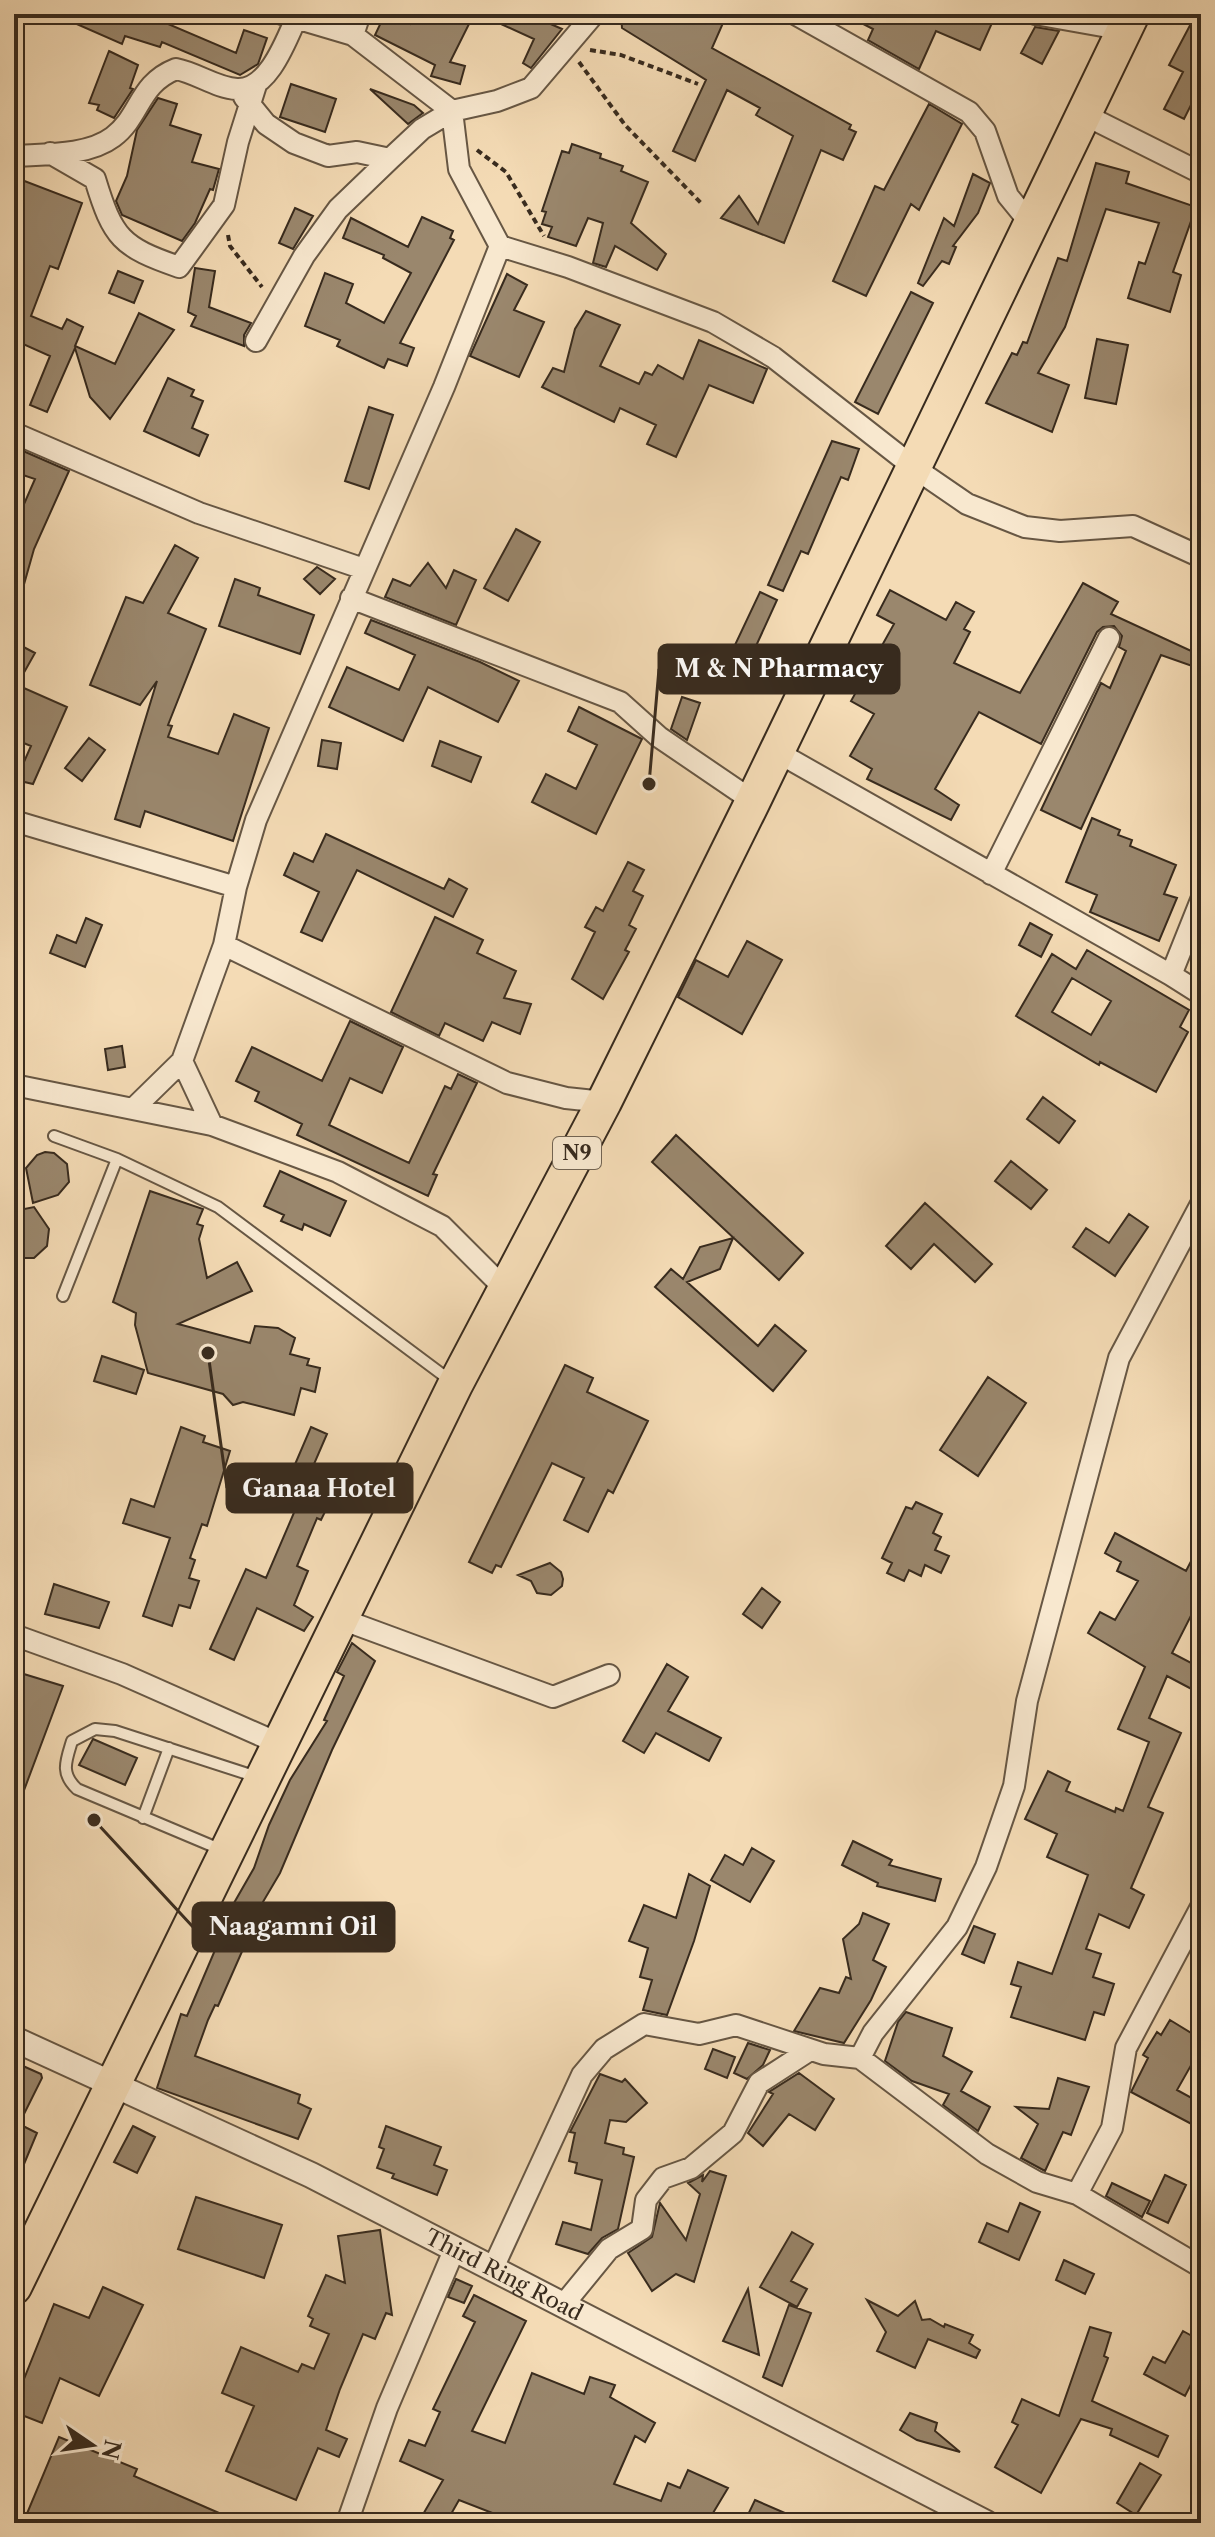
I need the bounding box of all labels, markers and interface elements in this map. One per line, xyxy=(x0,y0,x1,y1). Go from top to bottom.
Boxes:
callout: M & N Pharmacy xyxy=(659,645,899,693)
text: M & N Pharmacy xyxy=(675,654,884,683)
road number: N9 xyxy=(553,1137,601,1169)
callout: Ganaa Hotel xyxy=(227,1464,412,1512)
text: Ganaa Hotel xyxy=(242,1474,396,1503)
callout: Naagamni Oil xyxy=(193,1903,394,1951)
text: Naagamni Oil xyxy=(209,1912,377,1941)
street label: Third Ring Road xyxy=(421,2223,587,2327)
north arrow xyxy=(52,2405,132,2485)
text: N xyxy=(96,2437,126,2462)

